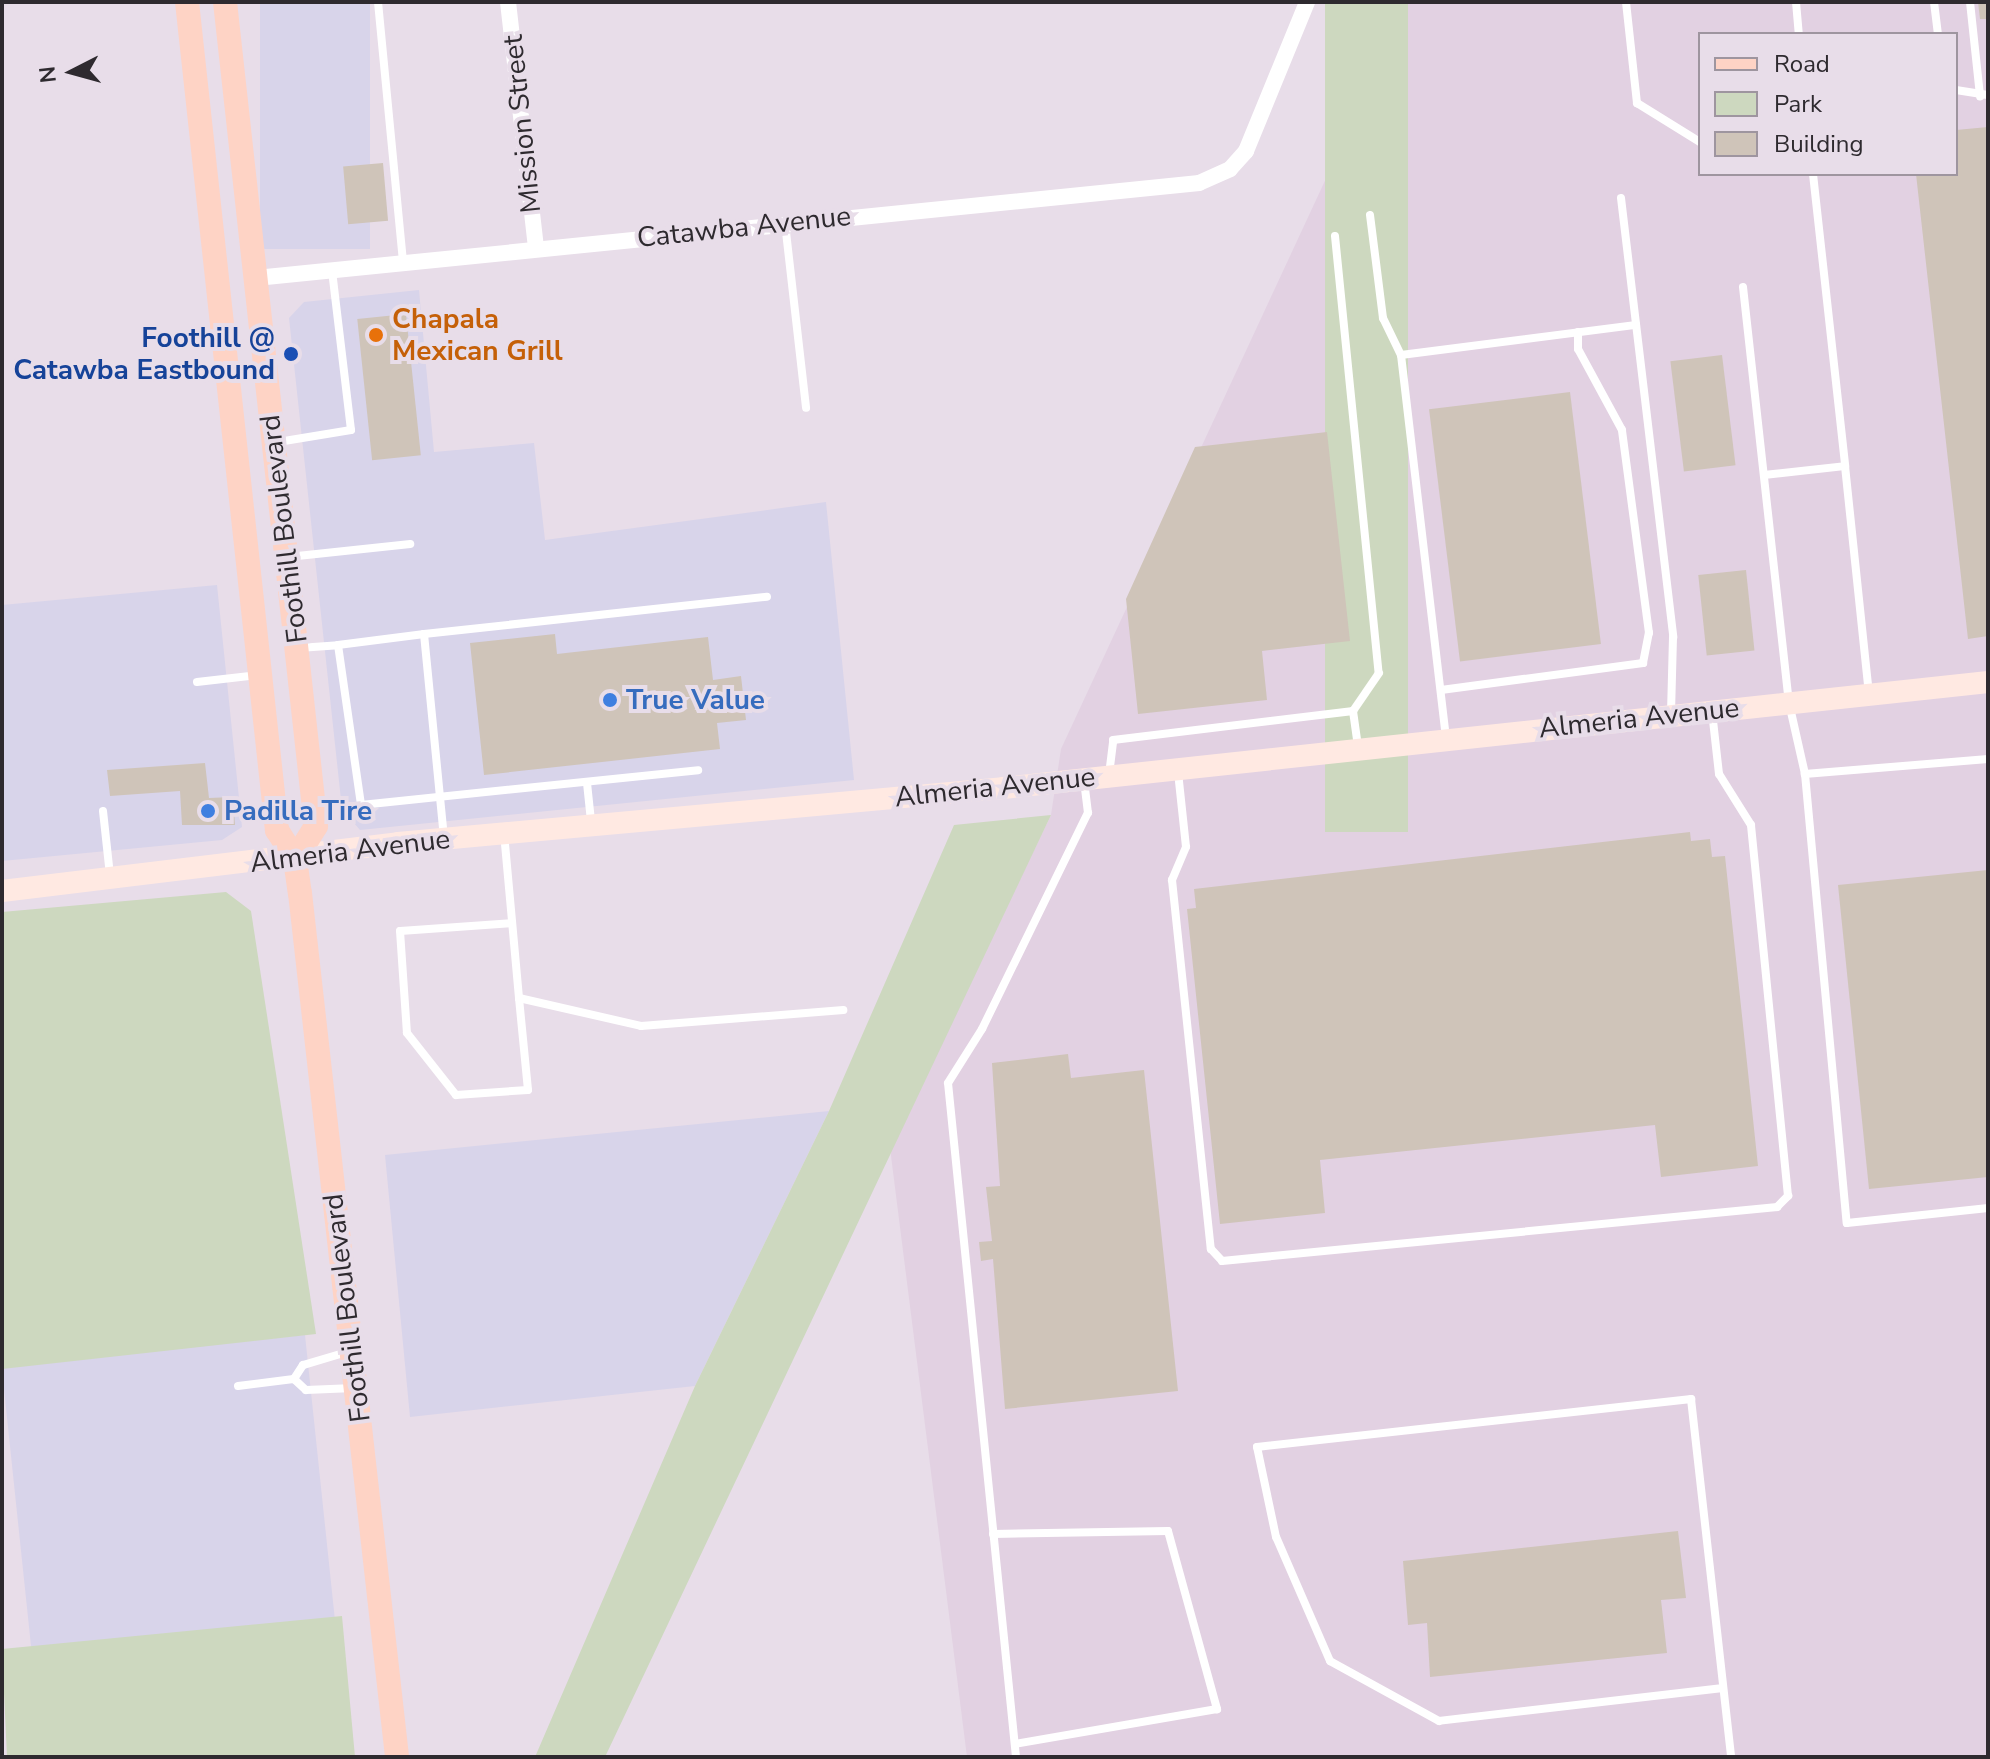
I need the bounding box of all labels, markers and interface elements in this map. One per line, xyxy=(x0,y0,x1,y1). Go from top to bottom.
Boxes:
north arrow xyxy=(32,32,112,112)
legend xyxy=(1698,32,1958,176)
street label: Mission Street xyxy=(496,33,548,215)
text: Road xyxy=(1774,48,1830,80)
text: N xyxy=(32,65,64,84)
text: Park xyxy=(1774,88,1822,120)
text: Building xyxy=(1774,128,1864,160)
street label: Catawba Avenue xyxy=(635,199,853,255)
place label: Chapala Mexican Grill xyxy=(392,302,563,368)
place label: Foothill @ Catawba Eastbound xyxy=(13,321,275,387)
marker: Chapala Mexican Grill xyxy=(367,326,385,344)
marker: Foothill @ Catawba Eastbound xyxy=(282,345,300,363)
street label: Foothill Boulevard xyxy=(253,413,315,645)
place label: True Value xyxy=(626,683,765,717)
marker: True Value xyxy=(601,691,619,709)
street label: Almeria Avenue xyxy=(1537,691,1741,745)
street label: Almeria Avenue xyxy=(893,760,1097,814)
place label: Padilla Tire xyxy=(224,794,372,828)
marker: Padilla Tire xyxy=(199,802,217,820)
street label: Almeria Avenue xyxy=(248,822,452,880)
street label: Foothill Boulevard xyxy=(316,1192,378,1424)

